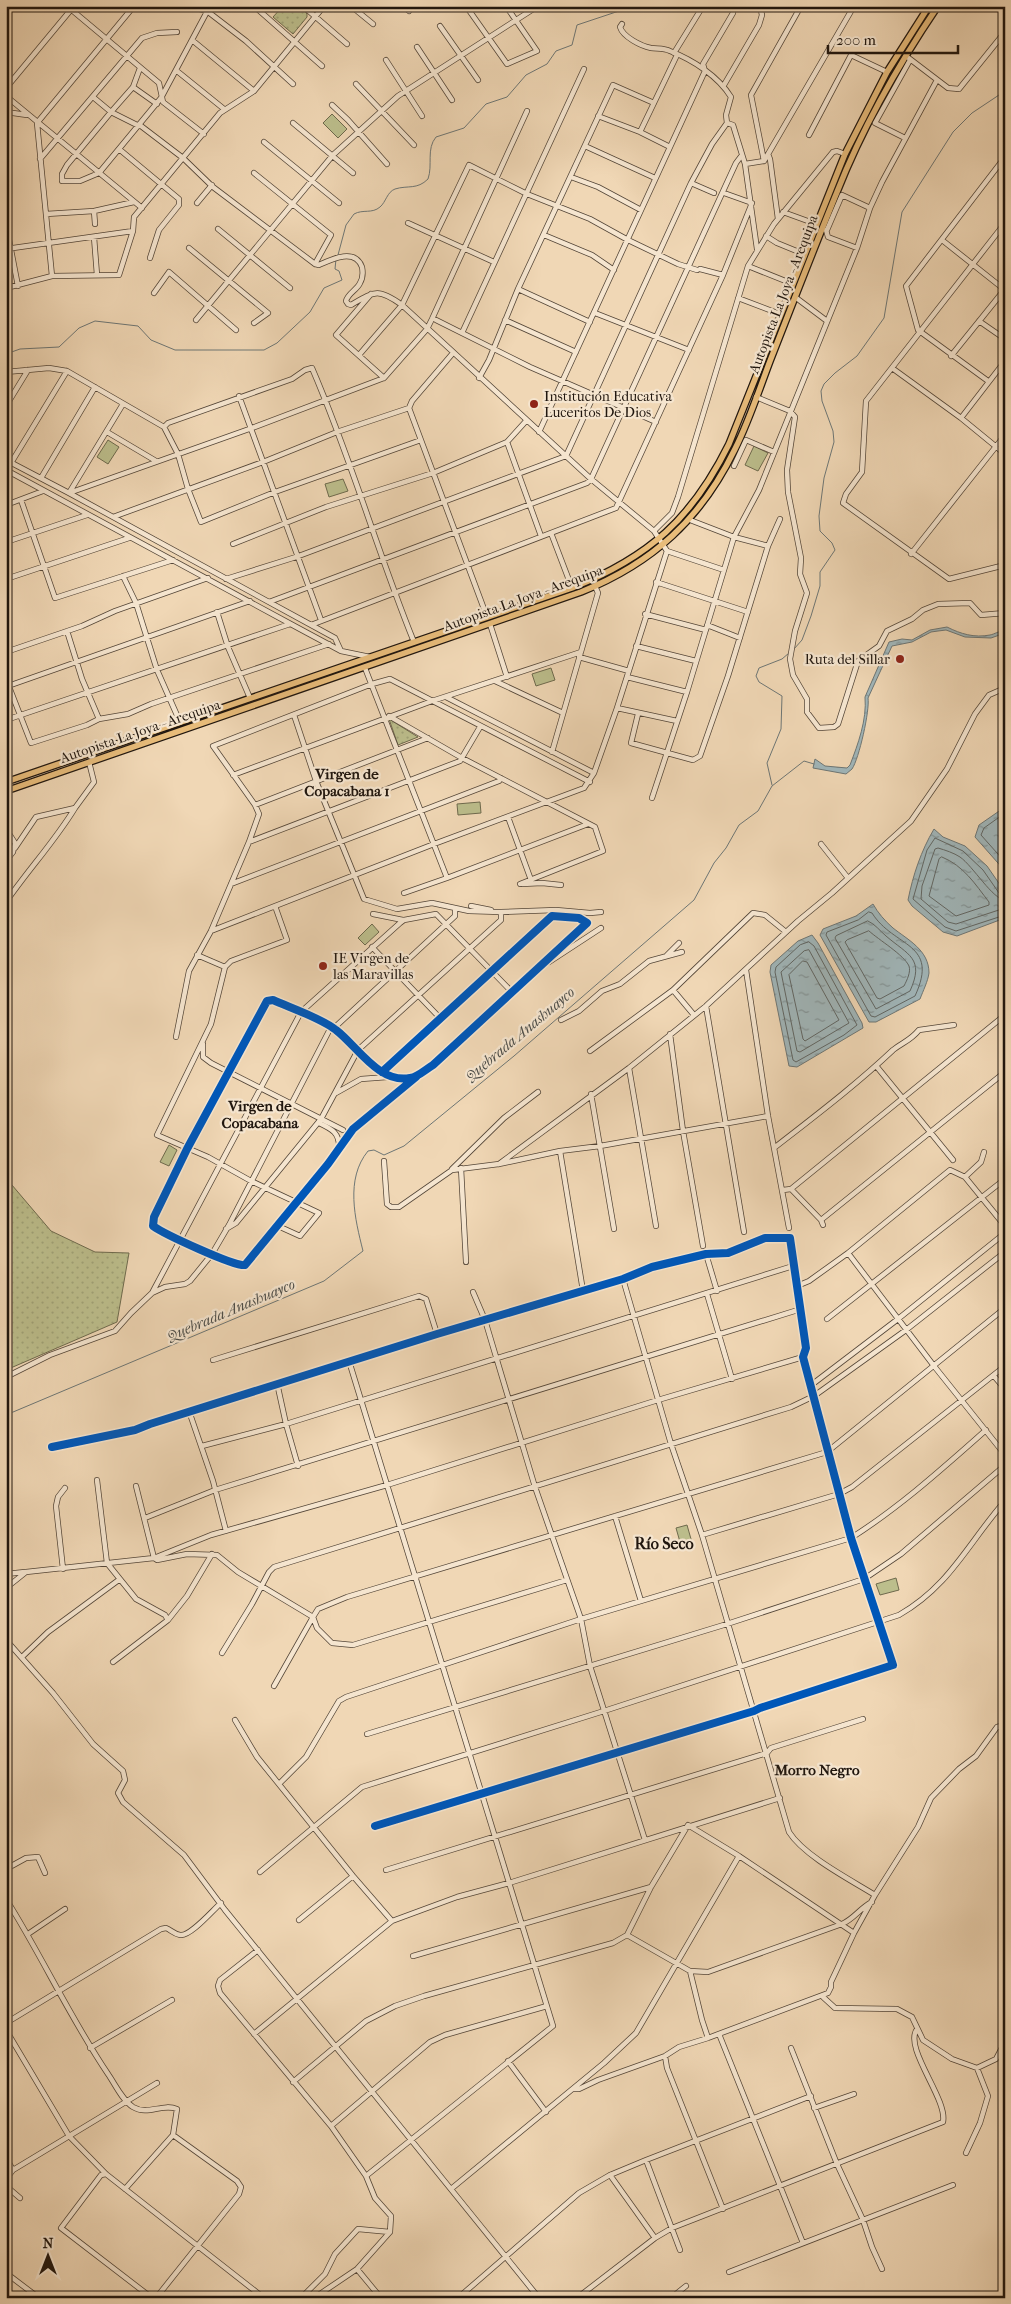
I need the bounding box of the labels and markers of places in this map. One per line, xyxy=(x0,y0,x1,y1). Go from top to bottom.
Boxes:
place label: Institución Educativa Luceritos De Dios xyxy=(544,388,672,421)
marker: Institución Educativa Luceritos De Dios xyxy=(528,398,540,410)
place label: Ruta del Sillar xyxy=(805,651,890,668)
marker: Ruta del Sillar xyxy=(894,653,906,665)
place label: IE Virgen de las Maravillas xyxy=(332,950,414,983)
marker: IE Virgen de las Maravillas xyxy=(317,960,329,972)

